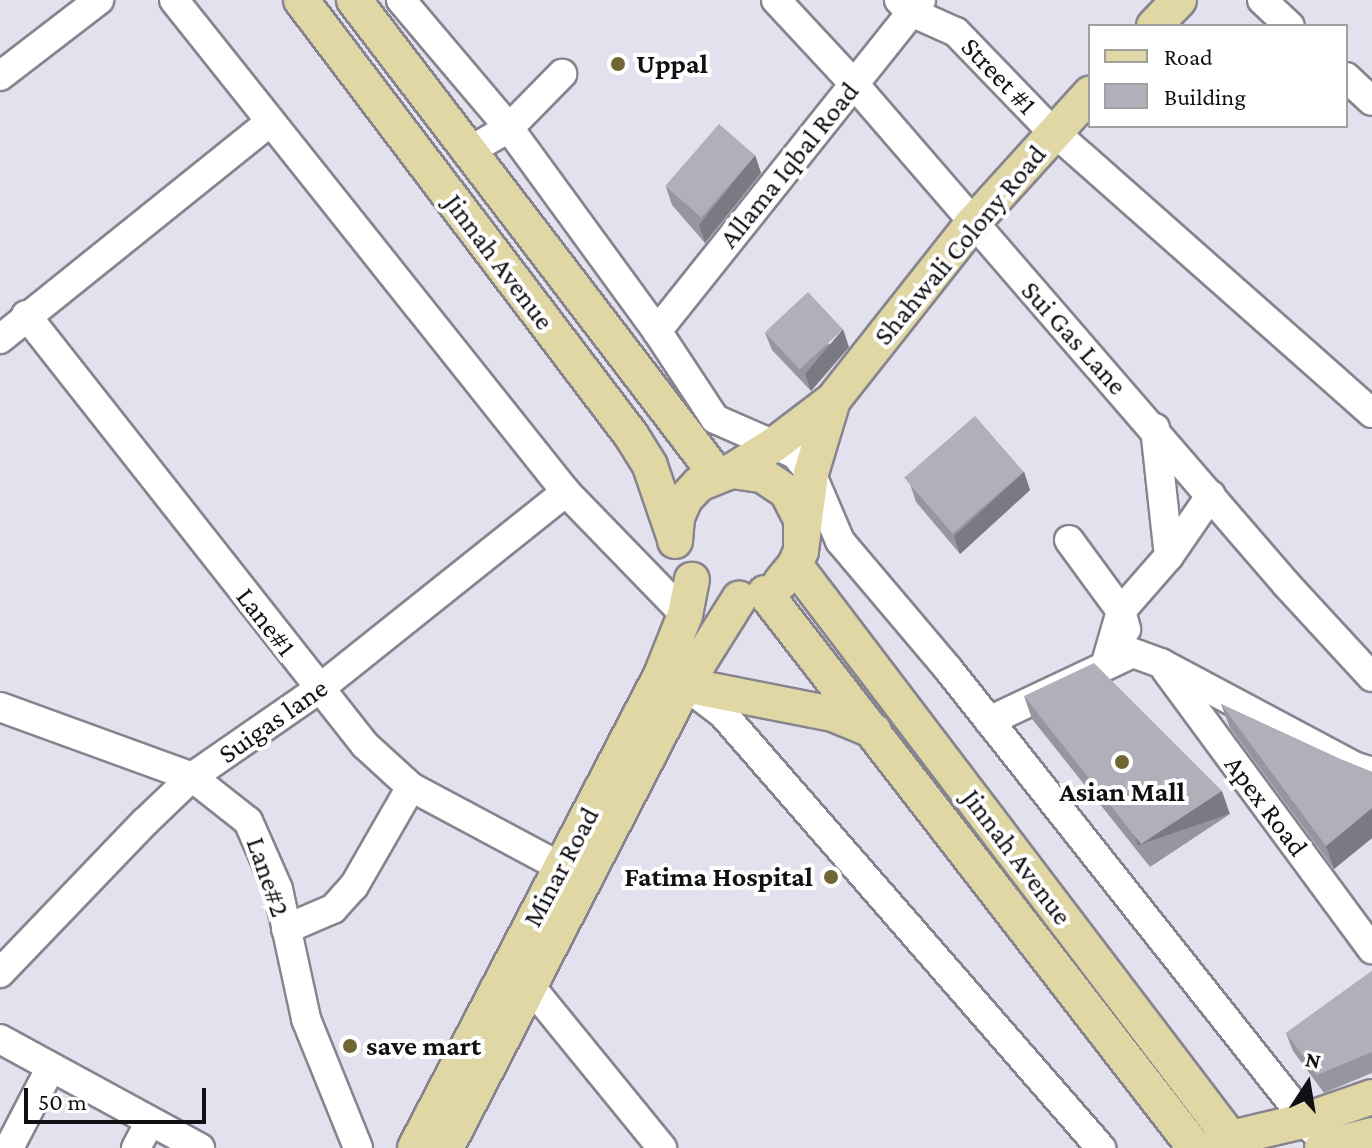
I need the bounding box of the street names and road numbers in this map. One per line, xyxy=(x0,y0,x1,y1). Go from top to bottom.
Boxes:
street label: Street #1 xyxy=(954,30,1044,122)
street label: Allama Iqbal Road xyxy=(712,75,866,255)
street label: Shahwali Colony Road xyxy=(867,138,1053,352)
street label: Jinnah Avenue xyxy=(437,187,561,337)
street label: Sui Gas Lane xyxy=(1014,274,1134,402)
street label: Lane#1 xyxy=(229,581,303,663)
street label: Suigas lane xyxy=(212,671,334,771)
street label: Apex Road xyxy=(1217,749,1315,863)
street label: Jinnah Avenue xyxy=(955,782,1079,932)
street label: Minar Road xyxy=(516,801,606,933)
street label: Lane#2 xyxy=(239,833,297,921)

